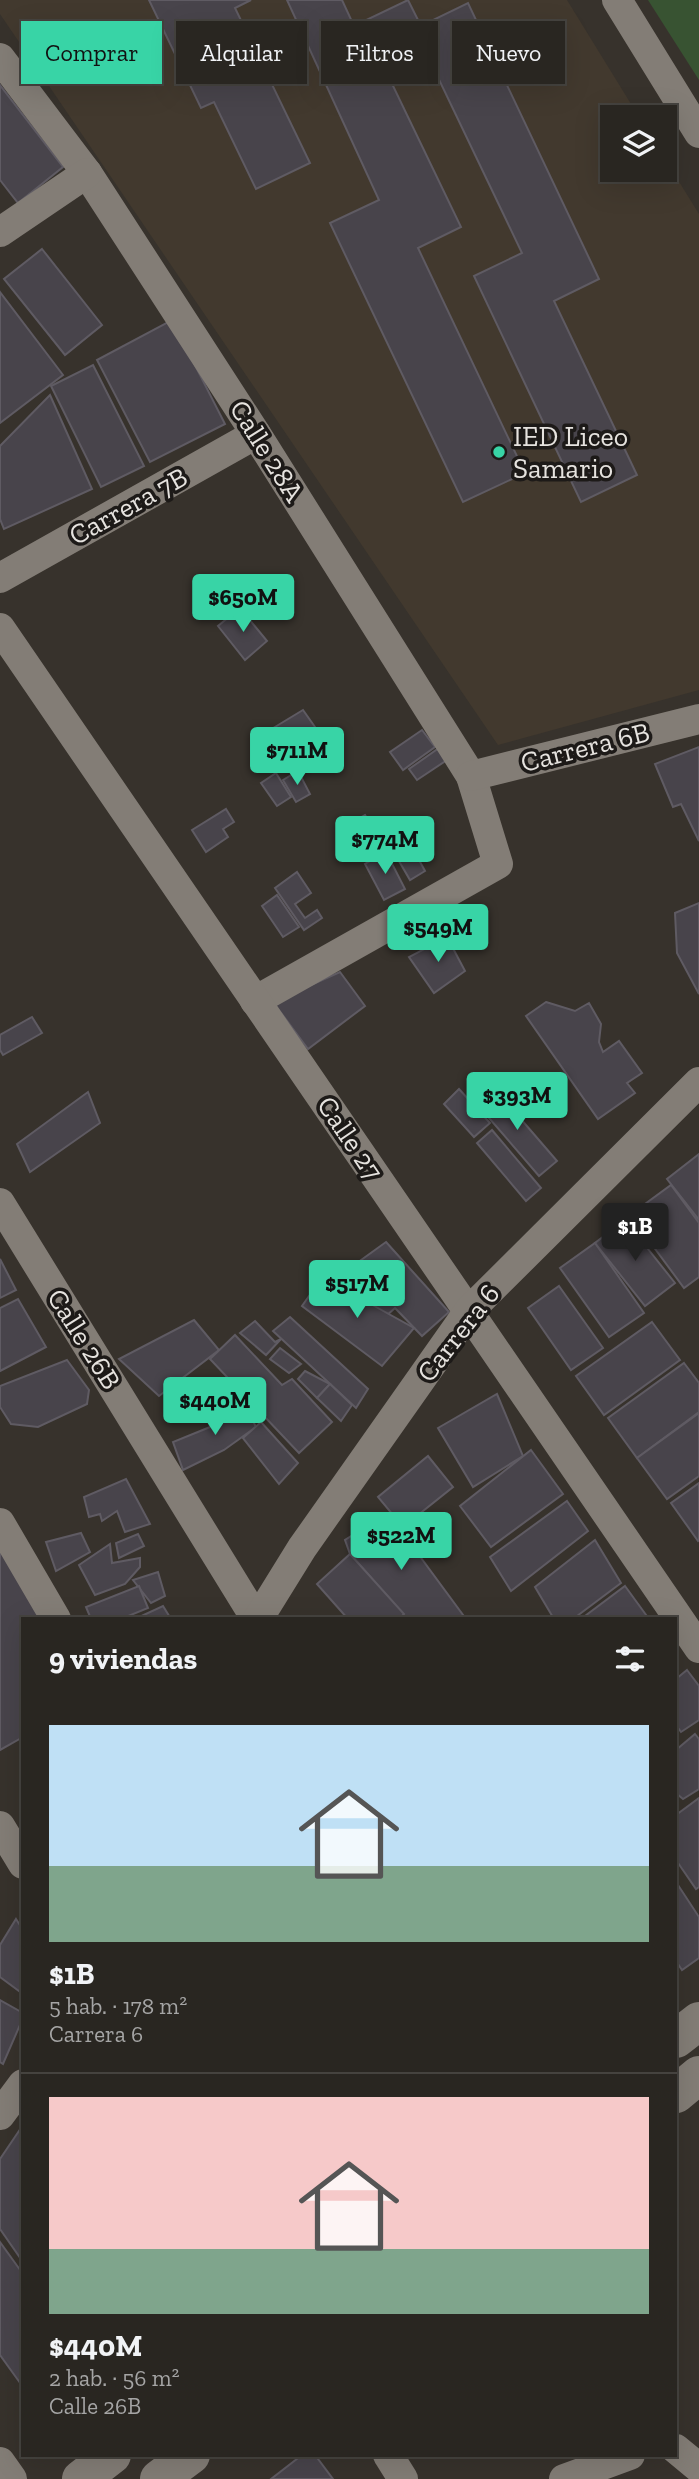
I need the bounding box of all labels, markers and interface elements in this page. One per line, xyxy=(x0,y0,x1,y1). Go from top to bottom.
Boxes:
chip: Comprar xyxy=(21,21,162,84)
chip: Alquilar xyxy=(176,21,307,84)
chip: Filtros xyxy=(321,21,438,84)
chip: Nuevo xyxy=(452,21,565,84)
map controls xyxy=(600,105,677,182)
button: layers xyxy=(600,105,677,182)
street label: Calle 28A xyxy=(223,394,312,509)
place label: IED Liceo Samario xyxy=(513,420,628,485)
marker: IED Liceo Samario xyxy=(491,444,507,460)
street label: Carrera 7B xyxy=(63,460,193,552)
pin: $650M xyxy=(194,574,292,634)
text: $650M xyxy=(208,583,278,611)
street label: Carrera 6B xyxy=(517,715,653,779)
pin: $711M xyxy=(248,728,346,787)
text: $711M xyxy=(266,736,328,764)
pin: $774M xyxy=(336,816,434,876)
text: $774M xyxy=(351,825,419,853)
pin: $549M xyxy=(389,904,487,964)
text: $549M xyxy=(403,913,473,941)
pin: $393M xyxy=(468,1072,566,1132)
text: $393M xyxy=(483,1081,551,1109)
street label: Calle 27 xyxy=(310,1090,390,1186)
pin: $1B xyxy=(601,1204,669,1263)
text: $1B xyxy=(618,1212,652,1240)
pin: $517M xyxy=(308,1260,406,1320)
text: $517M xyxy=(325,1269,389,1297)
street label: Carrera 6 xyxy=(410,1278,506,1388)
street label: Calle 26B xyxy=(40,1283,128,1395)
pin: $440M xyxy=(166,1378,264,1437)
text: $440M xyxy=(179,1386,251,1414)
pin: $522M xyxy=(352,1512,450,1572)
text: $522M xyxy=(367,1521,435,1549)
icon: filters xyxy=(611,1640,649,1678)
text: 9 viviendas xyxy=(49,1641,197,1677)
icon: home xyxy=(286,1771,412,1897)
text: $1B xyxy=(49,1956,95,1992)
text: 5 hab. · 178 m² xyxy=(49,1992,187,2020)
text: Carrera 6 xyxy=(49,2020,143,2048)
icon: home xyxy=(286,2143,412,2269)
text: $440M xyxy=(49,2328,142,2364)
text: 2 hab. · 56 m² xyxy=(49,2364,180,2392)
text: Calle 26B xyxy=(49,2392,141,2420)

